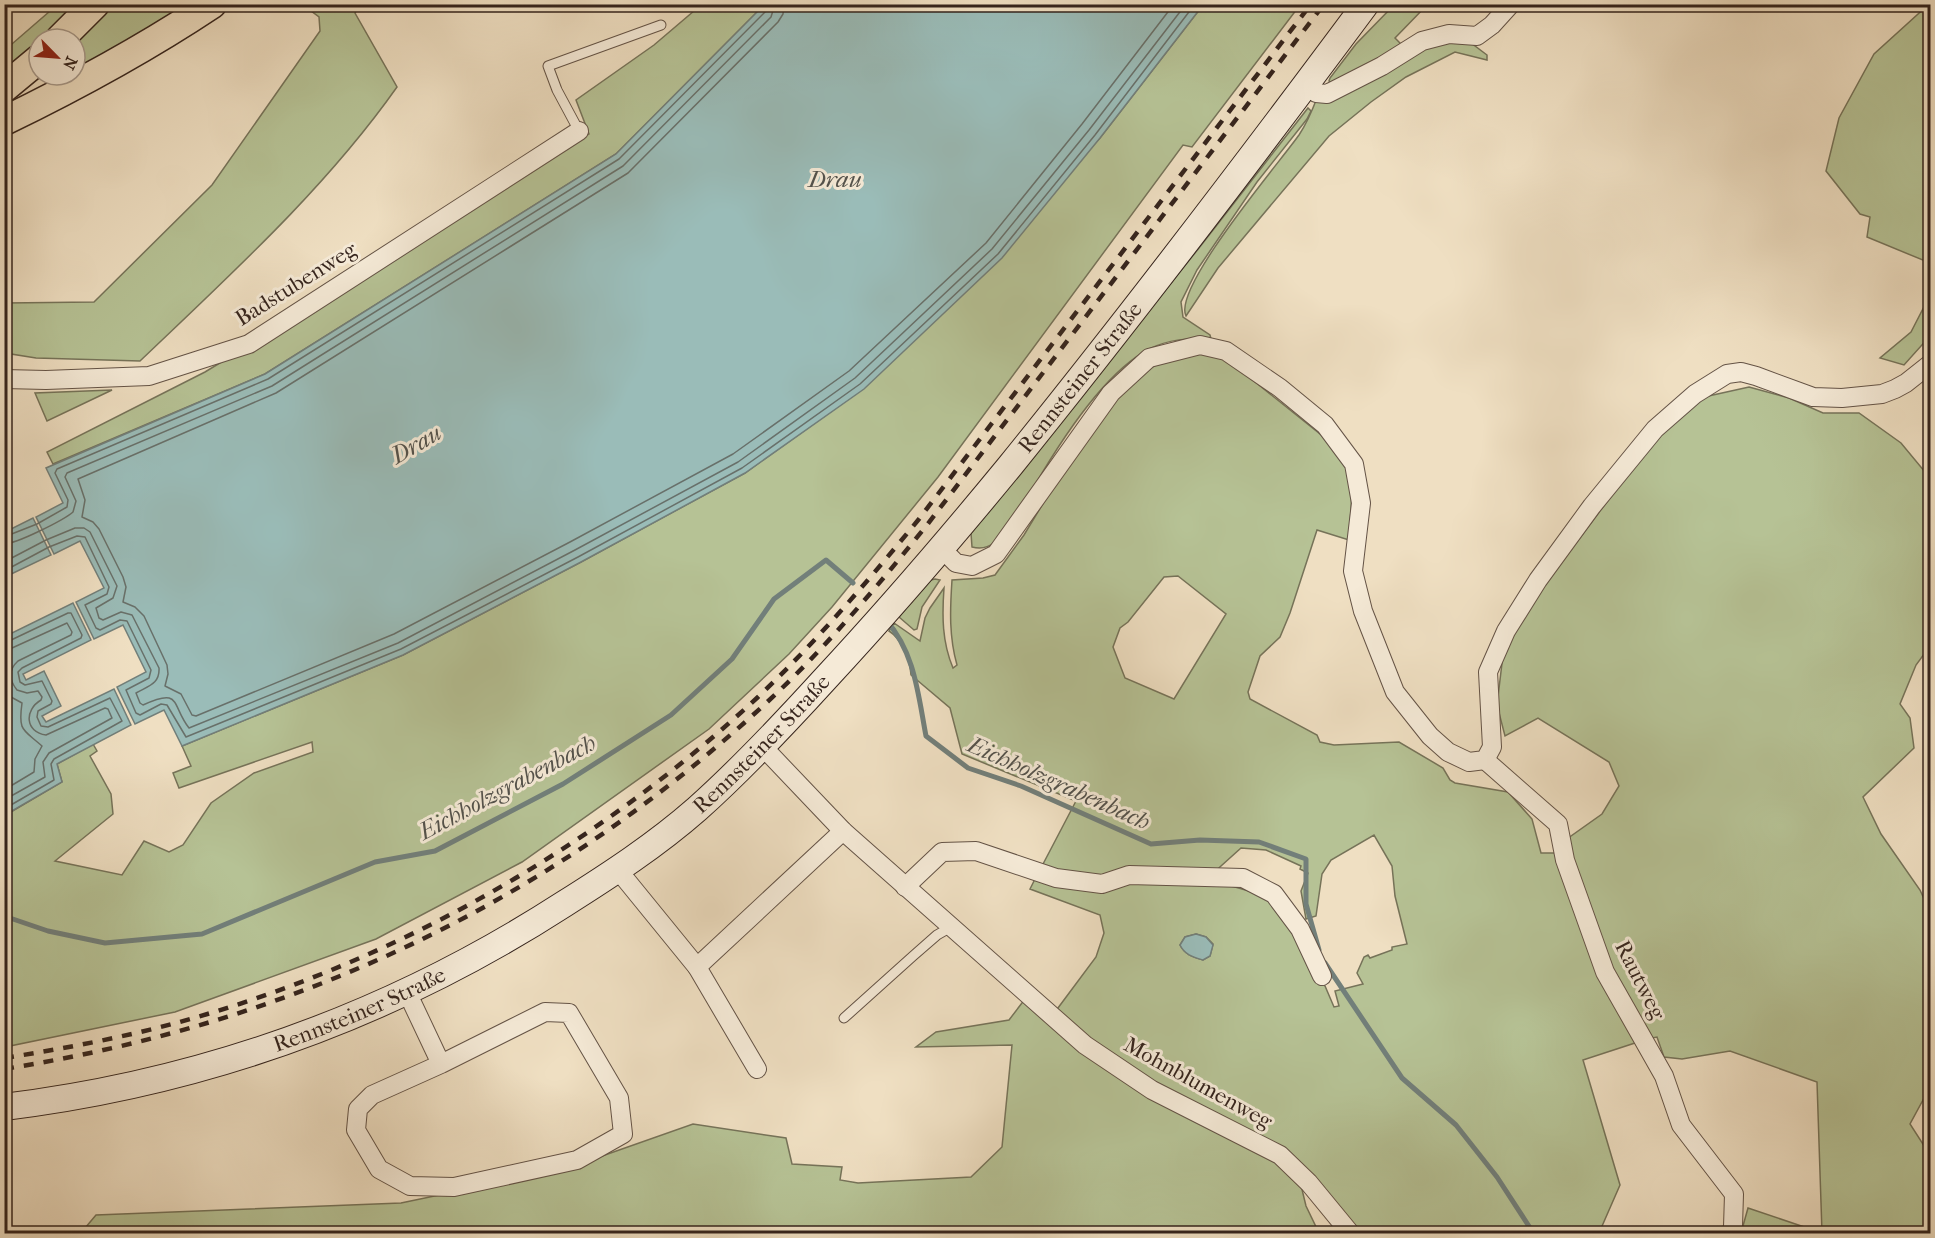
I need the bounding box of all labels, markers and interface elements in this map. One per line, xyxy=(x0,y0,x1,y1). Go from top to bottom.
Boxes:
north arrow xyxy=(27,27,87,87)
text: N xyxy=(59,54,81,73)
water label: Drau xyxy=(806,165,862,193)
street label: Badstubenweg xyxy=(231,236,362,332)
street label: Rennsteiner Straße xyxy=(1013,297,1148,458)
water label: Drau xyxy=(384,418,446,471)
street label: Rennsteiner Straße xyxy=(688,669,836,819)
water label: Eichholzgrabenbach xyxy=(412,728,600,846)
water label: Eichholzgrabenbach xyxy=(962,729,1155,836)
street label: Rautweg xyxy=(1609,936,1671,1024)
street label: Rennsteiner Straße xyxy=(270,962,450,1058)
street label: Mohnblumenweg xyxy=(1119,1032,1277,1135)

